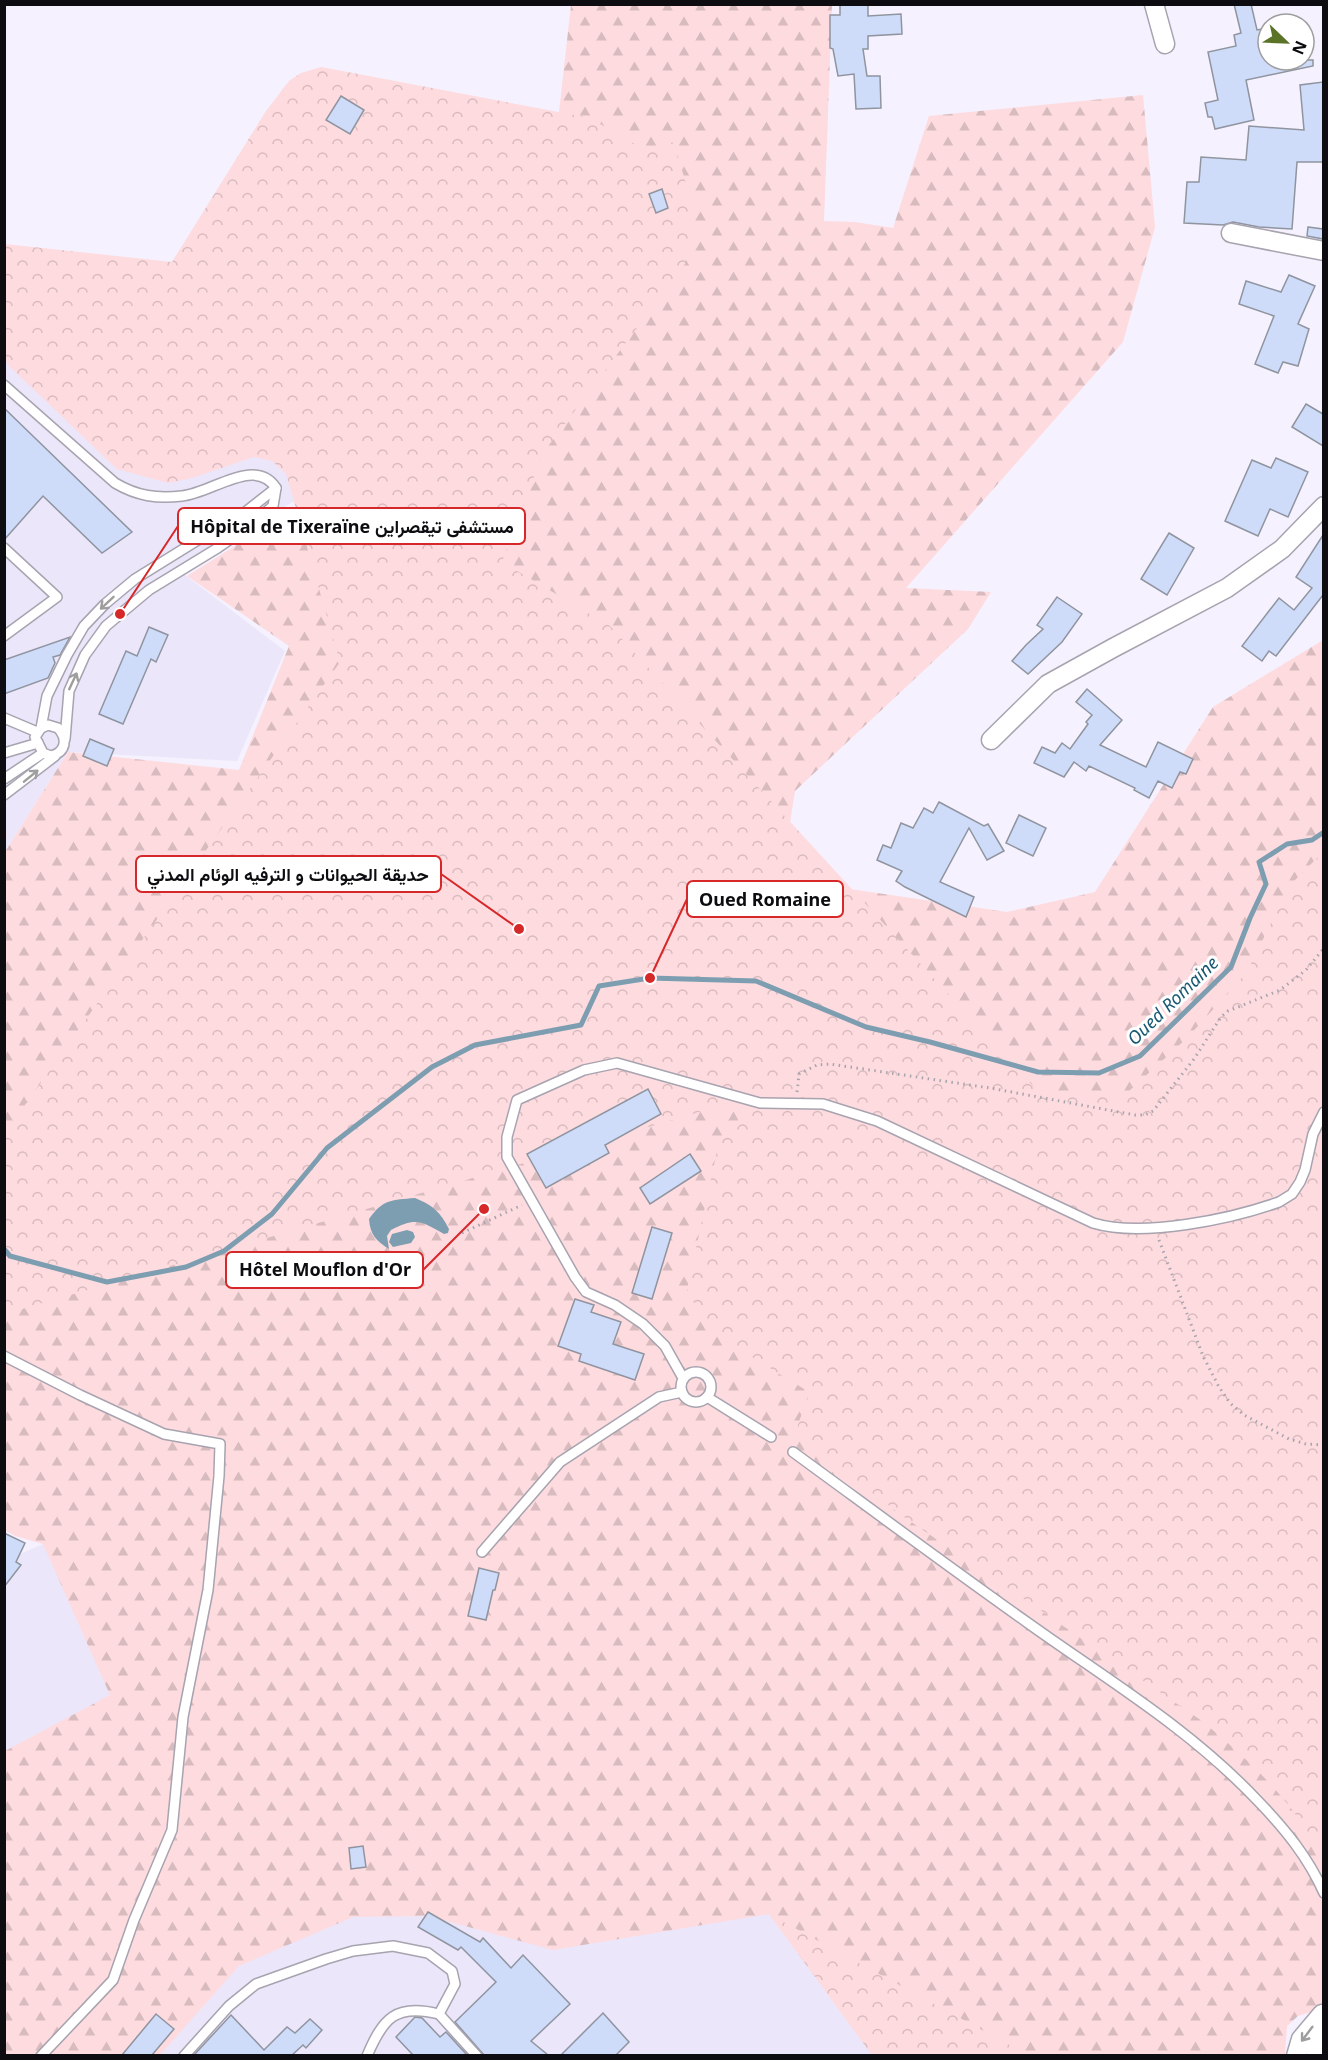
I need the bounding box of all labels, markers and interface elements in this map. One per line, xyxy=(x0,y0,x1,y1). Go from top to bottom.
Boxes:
north arrow xyxy=(1256,12,1316,72)
text: N xyxy=(1287,38,1312,58)
callout: Hôpital de Tixeraïne مستشفى تيقصراين xyxy=(178,508,525,544)
text: Hôpital de Tixeraïne مستشفى تيقصراين xyxy=(190,514,514,538)
one-way arrow xyxy=(99,596,114,610)
one-way arrow xyxy=(68,673,80,691)
one-way arrow xyxy=(23,769,39,782)
callout: حديقة الحيوانات و الترفيه الوئام المدني xyxy=(136,856,441,892)
text: حديقة الحيوانات و الترفيه الوئام المدني xyxy=(147,862,429,890)
callout: Oued Romaine xyxy=(687,881,843,917)
text: Oued Romaine xyxy=(699,887,831,911)
water label: Oued Romaine xyxy=(1122,951,1223,1050)
callout: Hôtel Mouflon d'Or xyxy=(226,1252,423,1288)
text: Hôtel Mouflon d'Or xyxy=(239,1257,411,1281)
one-way arrow xyxy=(1300,2025,1313,2041)

